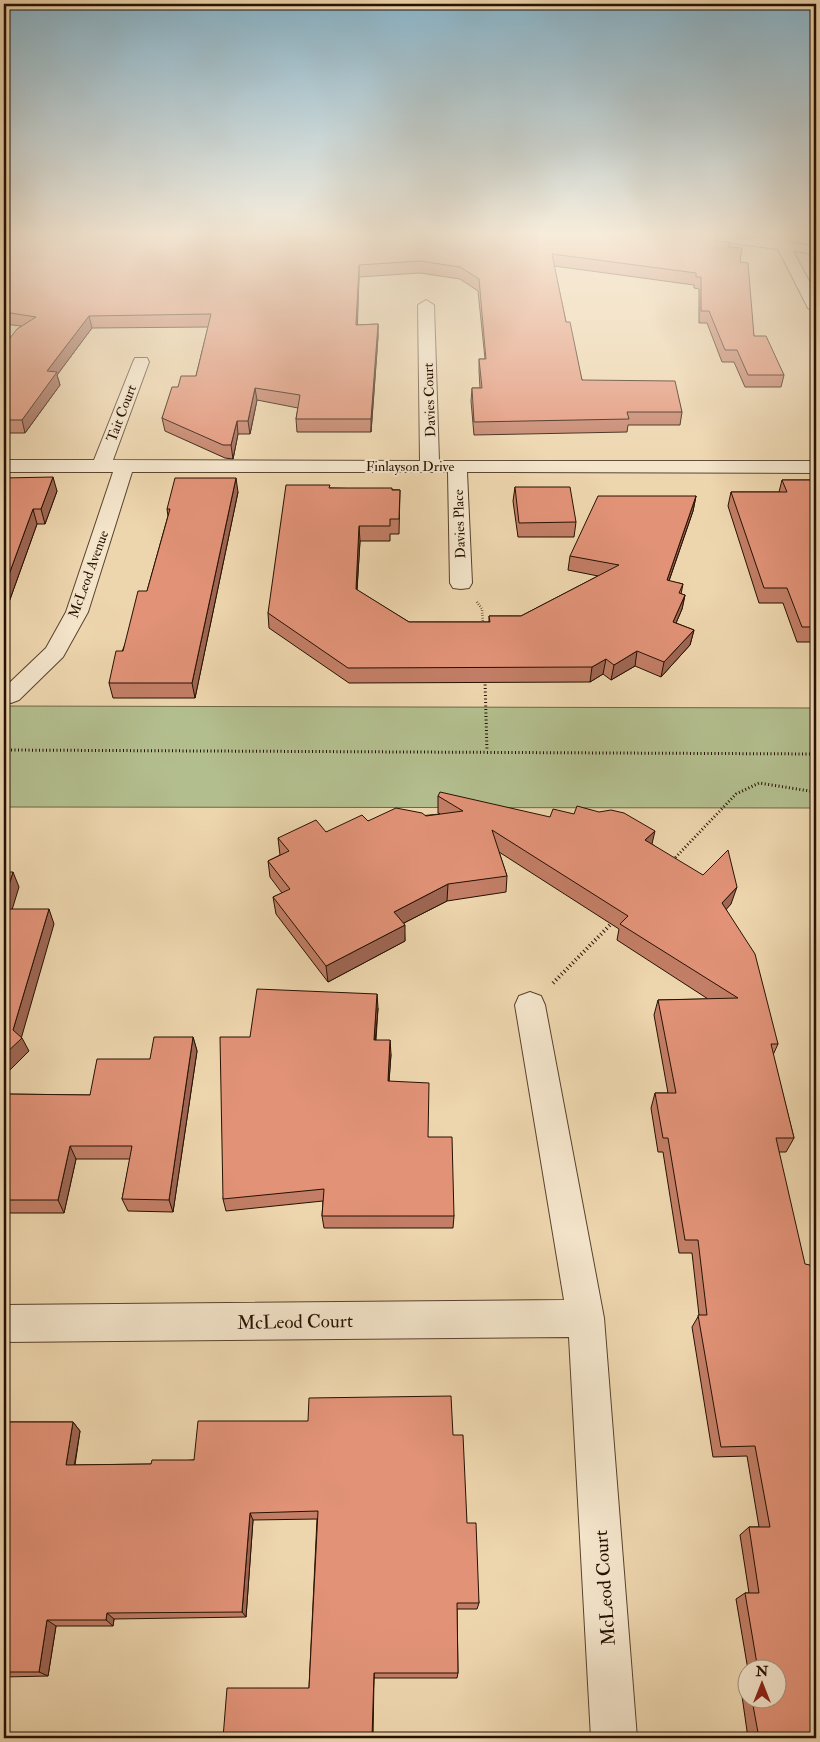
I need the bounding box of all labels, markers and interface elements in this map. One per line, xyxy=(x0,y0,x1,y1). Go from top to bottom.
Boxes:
street label: Davies Court xyxy=(420,362,439,437)
street label: Tait Court xyxy=(103,382,140,444)
street label: Finlayson Drive xyxy=(366,458,455,476)
street label: Davies Place xyxy=(450,489,469,559)
street label: McLeod Avenue xyxy=(65,528,112,620)
street label: McLeod Court xyxy=(237,1309,353,1335)
street label: McLeod Court xyxy=(589,1529,621,1647)
north arrow xyxy=(738,1660,788,1710)
text: N xyxy=(755,1663,769,1680)

